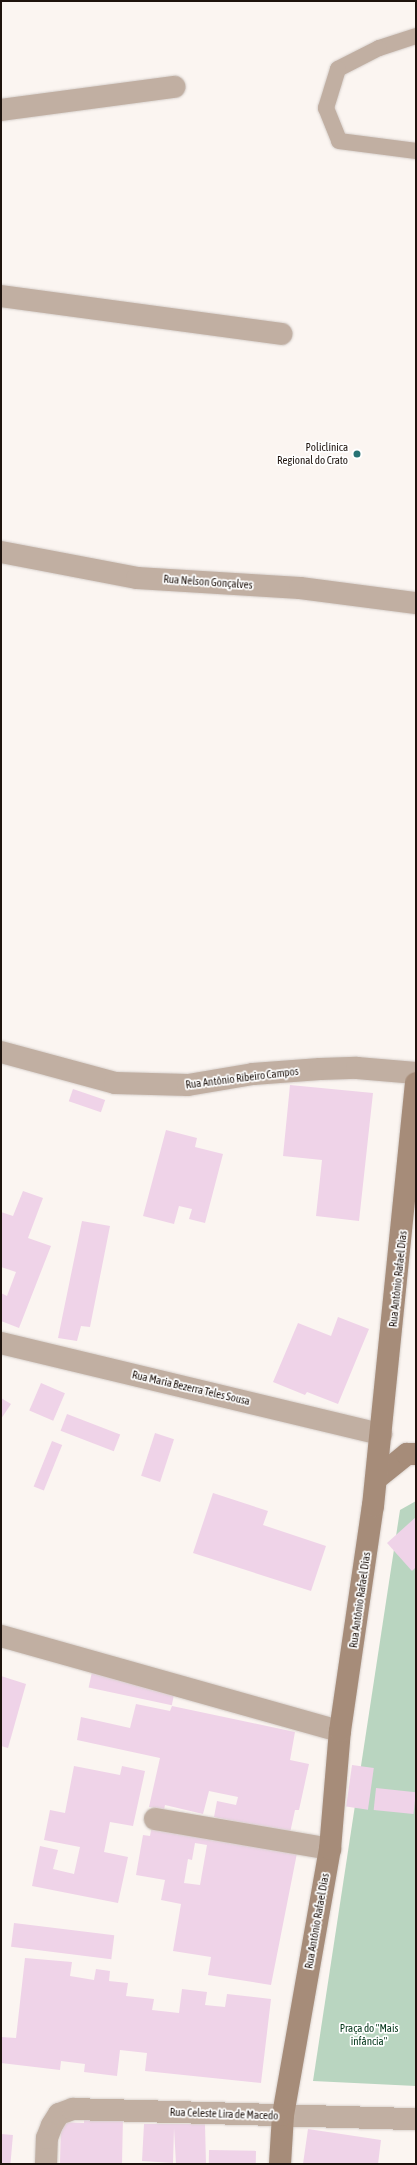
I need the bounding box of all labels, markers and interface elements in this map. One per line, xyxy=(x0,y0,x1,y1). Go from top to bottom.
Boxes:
place label: Policlínica Regional do Crato xyxy=(277,441,348,467)
marker: Policlínica Regional do Crato xyxy=(351,448,363,460)
street label: Rua Nelson Gonçalves xyxy=(163,572,253,592)
street label: Rua Antônio Ribeiro Campos xyxy=(185,1065,299,1091)
street label: Rua Antônio Rafael Dias xyxy=(386,1230,410,1328)
street label: Rua Maria Bezerra Teles Sousa xyxy=(131,1368,251,1408)
street label: Rua Antônio Rafael Dias xyxy=(347,1551,373,1649)
street label: Rua Antônio Rafael Dias xyxy=(302,1872,332,1970)
park label: Praça do ''Mais infância'' xyxy=(340,2022,398,2048)
street label: Rua Celeste Lira de Macedo xyxy=(169,2106,279,2122)

